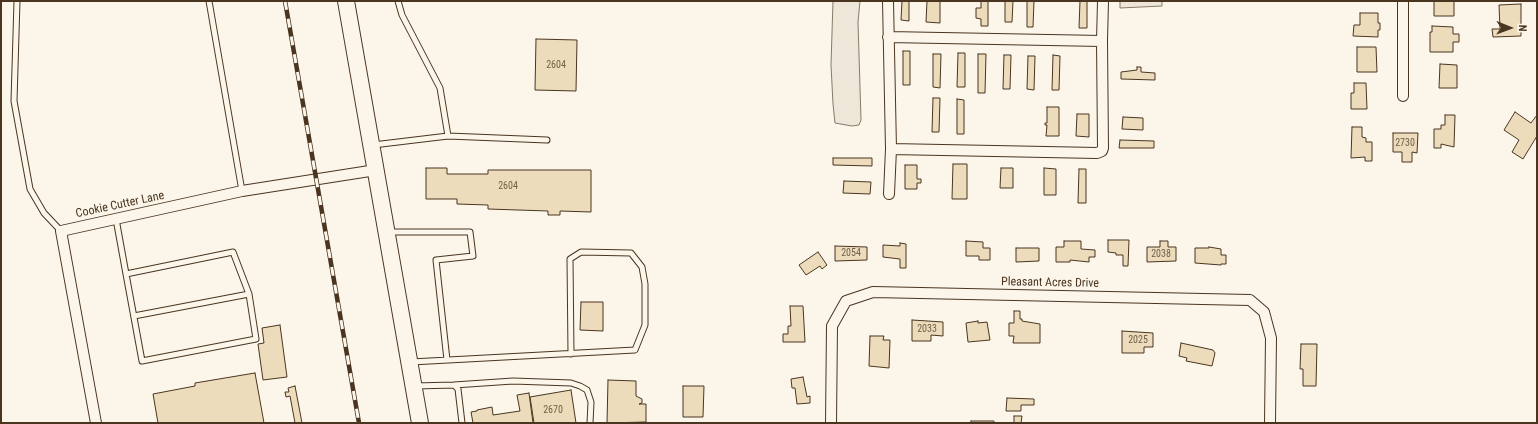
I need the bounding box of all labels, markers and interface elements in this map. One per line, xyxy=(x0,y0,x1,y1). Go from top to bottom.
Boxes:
north arrow xyxy=(1490,8,1530,48)
text: N xyxy=(1516,25,1529,32)
house number: 2604 xyxy=(546,59,566,71)
house number: 2730 xyxy=(1395,137,1415,149)
house number: 2604 xyxy=(498,180,518,192)
street label: Cookie Cutter Lane xyxy=(74,189,166,221)
house number: 2054 xyxy=(841,247,861,259)
house number: 2038 xyxy=(1151,248,1171,260)
street label: Pleasant Acres Drive xyxy=(1001,275,1099,291)
house number: 2033 xyxy=(917,323,937,335)
house number: 2025 xyxy=(1128,334,1148,346)
house number: 2670 xyxy=(543,404,563,416)

